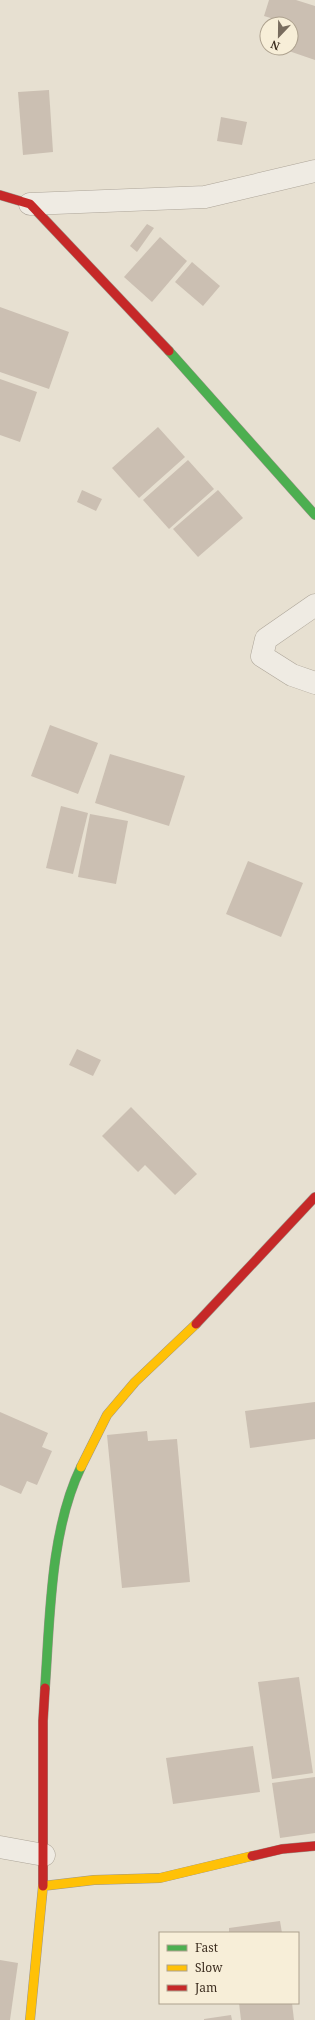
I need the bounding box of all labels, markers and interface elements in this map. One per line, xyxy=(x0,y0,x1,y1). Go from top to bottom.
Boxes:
north arrow xyxy=(259,16,299,56)
text: N xyxy=(268,37,282,54)
legend xyxy=(159,1932,299,2004)
text: Fast xyxy=(195,1939,218,1956)
text: Slow xyxy=(195,1959,223,1976)
text: Jam xyxy=(194,1979,217,1996)

